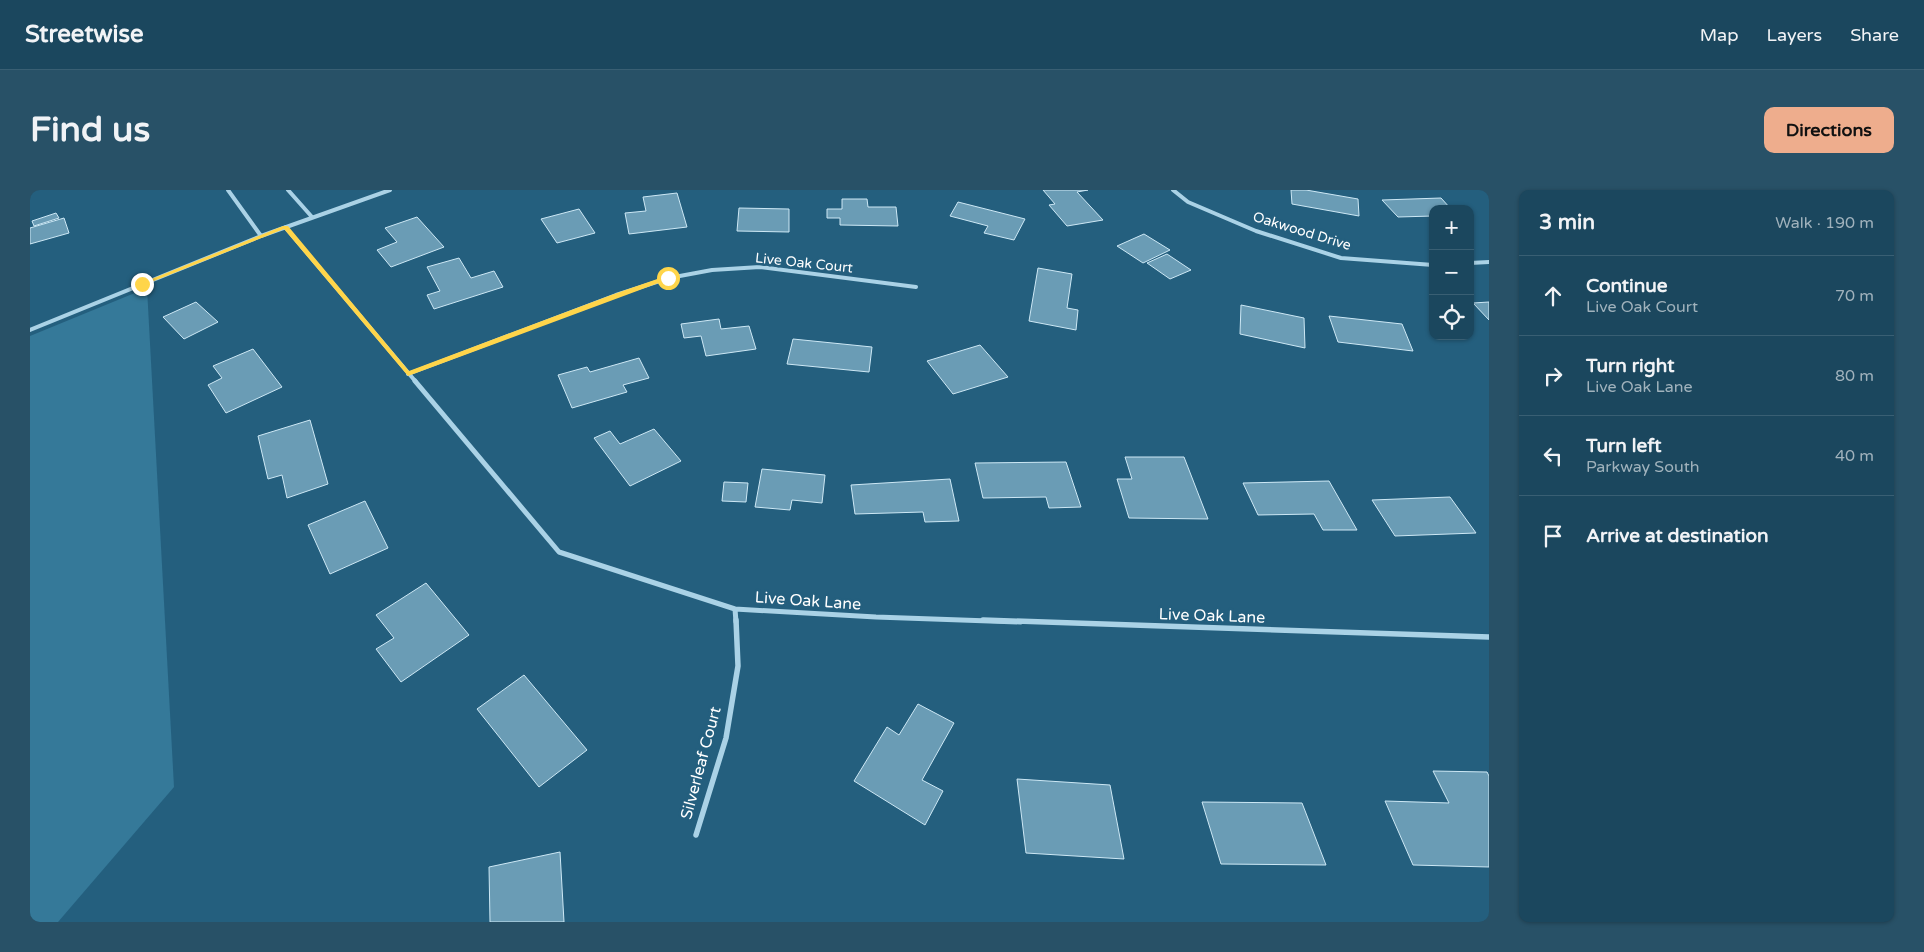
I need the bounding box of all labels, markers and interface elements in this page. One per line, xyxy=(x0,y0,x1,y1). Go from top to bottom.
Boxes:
text: Streetwise xyxy=(25,20,144,49)
text: Map xyxy=(1700,24,1739,46)
text: Layers xyxy=(1767,24,1822,46)
text: Share xyxy=(1850,24,1899,46)
button: Directions xyxy=(1764,107,1894,153)
text: Find us xyxy=(30,109,150,151)
map controls xyxy=(1429,205,1474,340)
button: + xyxy=(1429,205,1474,250)
street label: Oakwood Drive xyxy=(1251,208,1353,254)
text: 3 min xyxy=(1539,210,1595,235)
text: Walk · 190 m xyxy=(1775,213,1874,233)
street label: Live Oak Court xyxy=(754,249,854,277)
button: − xyxy=(1429,250,1474,295)
route start xyxy=(657,267,680,290)
route end xyxy=(131,273,154,296)
text: Continue xyxy=(1586,275,1668,297)
icon: ahead xyxy=(1539,282,1567,310)
text: 70 m xyxy=(1835,286,1874,306)
button: locate xyxy=(1429,295,1474,340)
text: Live Oak Court xyxy=(1586,297,1698,317)
text: Turn right xyxy=(1586,355,1674,377)
icon: right xyxy=(1539,362,1567,390)
text: 80 m xyxy=(1835,366,1874,386)
text: Live Oak Lane xyxy=(1586,377,1693,397)
text: Turn left xyxy=(1586,435,1662,457)
icon: left xyxy=(1539,442,1567,470)
text: 40 m xyxy=(1835,446,1874,466)
text: Parkway South xyxy=(1586,457,1700,477)
icon: arrive xyxy=(1539,522,1567,550)
text: Arrive at destination xyxy=(1586,525,1769,547)
street label: Live Oak Lane xyxy=(754,587,862,615)
street label: Live Oak Lane xyxy=(1158,604,1266,628)
street label: Silverleaf Court xyxy=(676,704,726,822)

